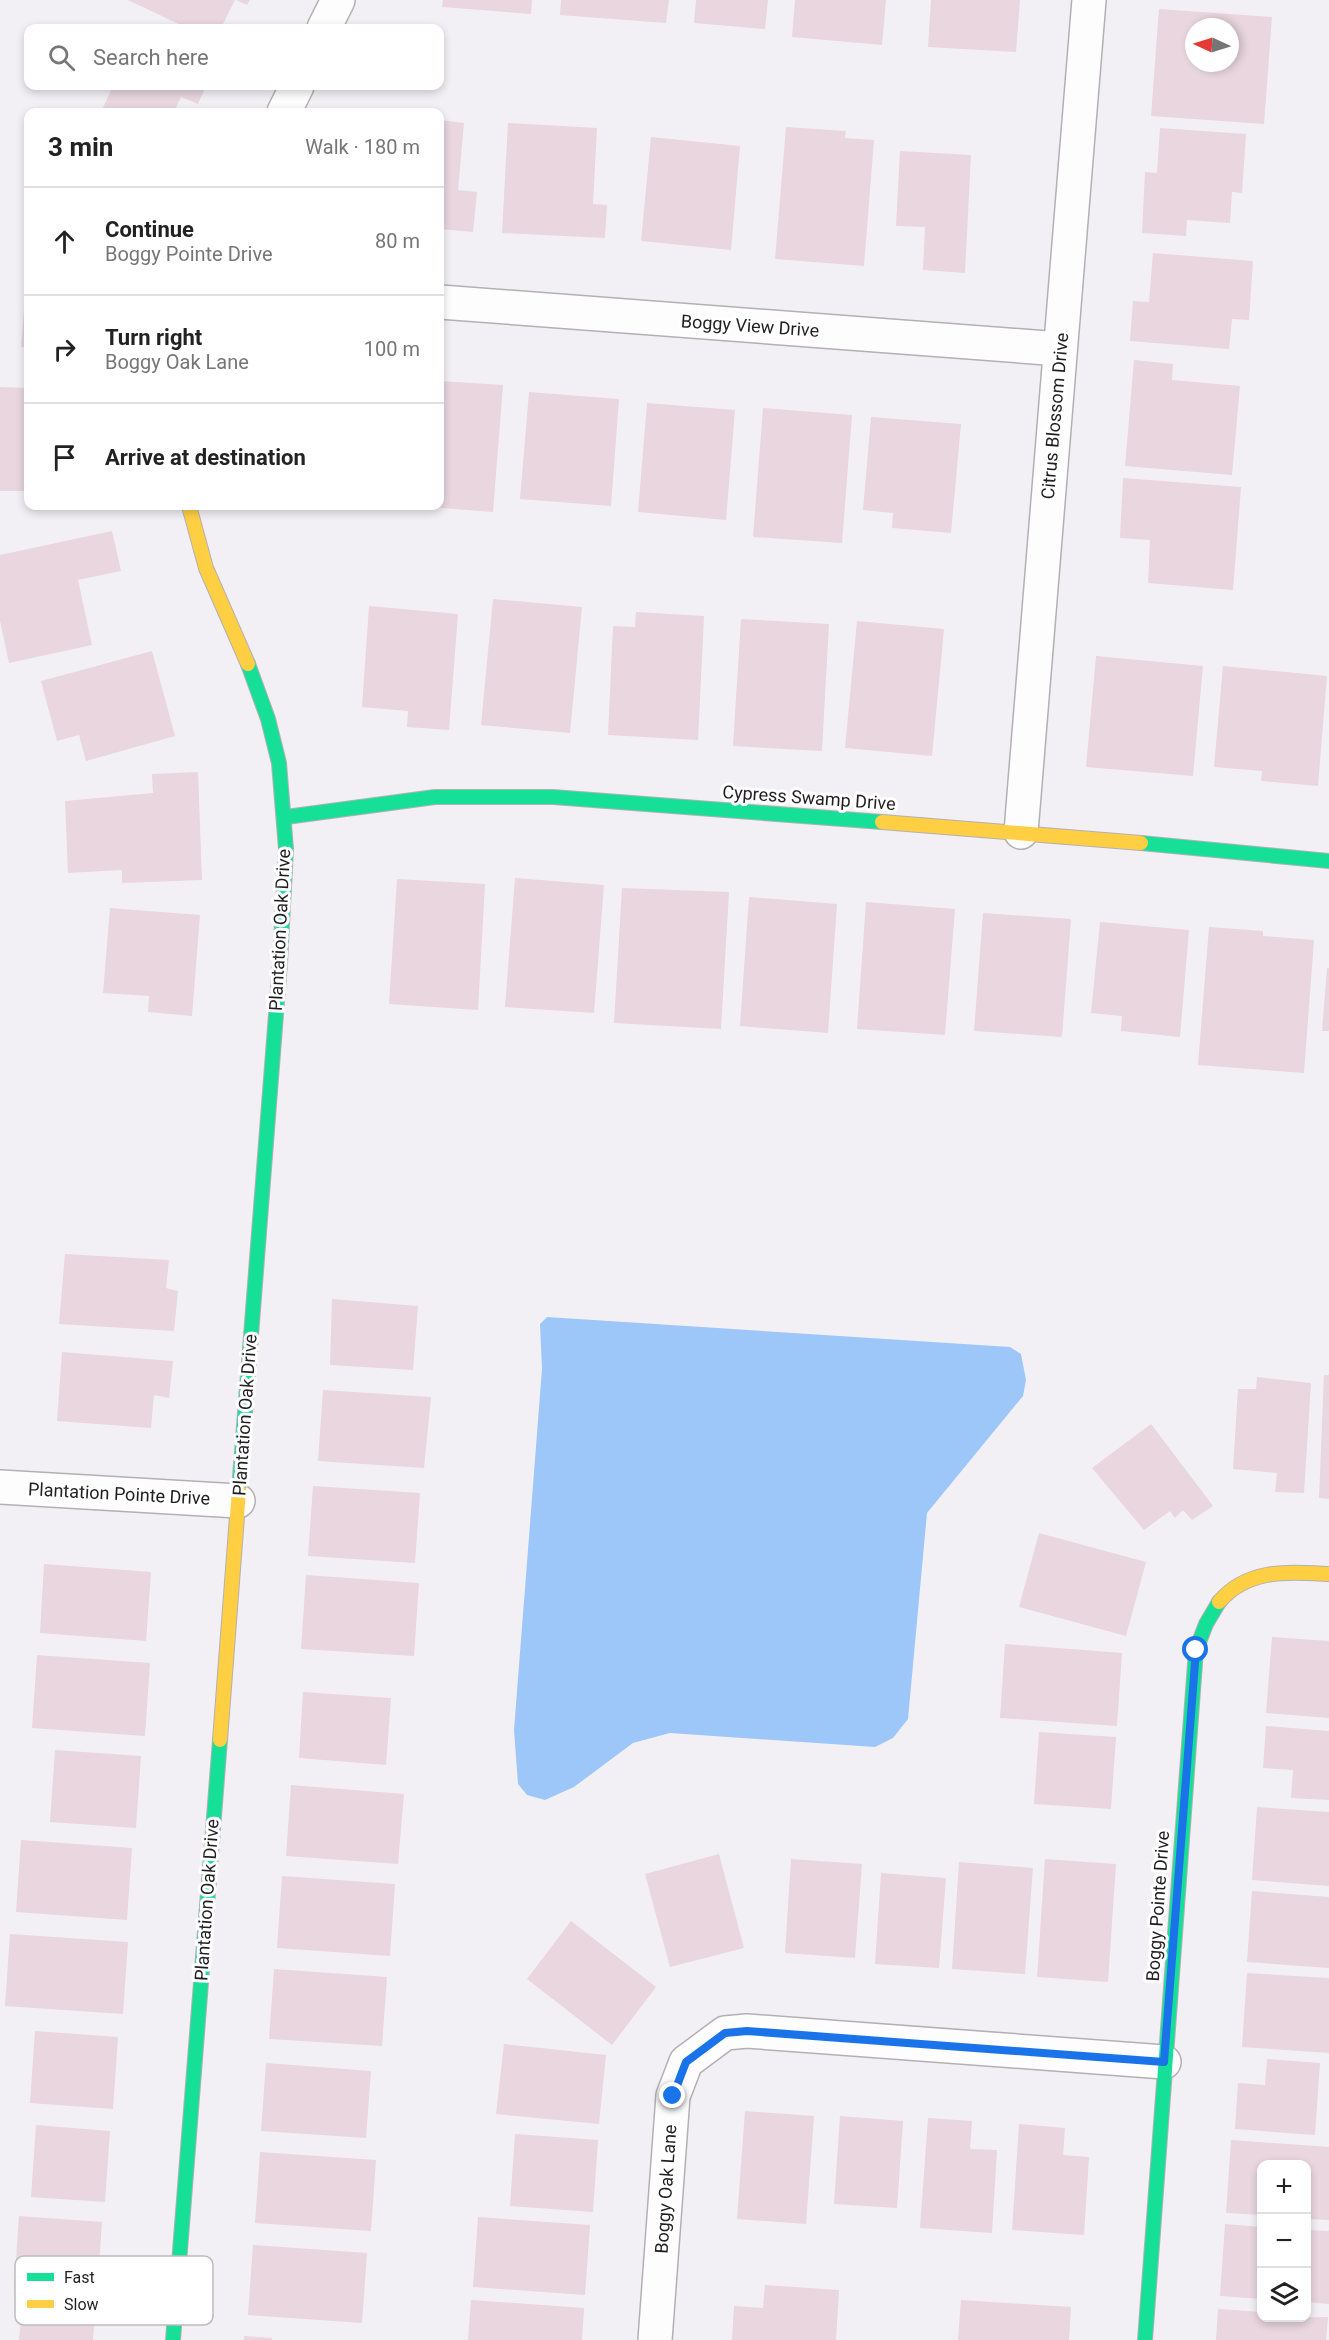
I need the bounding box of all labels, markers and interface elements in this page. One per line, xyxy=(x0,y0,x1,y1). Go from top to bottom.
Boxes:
north arrow xyxy=(1185,18,1239,72)
search box xyxy=(24,24,444,90)
icon: search xyxy=(45,41,78,74)
text: Search here xyxy=(93,45,209,70)
text: 3 min xyxy=(48,132,113,162)
text: Walk · 180 m xyxy=(305,135,420,159)
text: Continue xyxy=(105,217,194,242)
icon: ahead xyxy=(48,225,81,258)
text: 80 m xyxy=(375,229,420,253)
text: Boggy Pointe Drive xyxy=(105,242,273,266)
street label: Boggy View Drive xyxy=(680,310,820,341)
text: Turn right xyxy=(105,325,202,350)
street label: Citrus Blossom Drive xyxy=(1037,332,1072,500)
icon: right xyxy=(48,333,81,366)
text: 100 m xyxy=(364,337,420,361)
text: Boggy Oak Lane xyxy=(105,350,249,374)
icon: arrive xyxy=(48,441,81,474)
text: Arrive at destination xyxy=(105,445,306,470)
street label: Cypress Swamp Drive xyxy=(722,781,896,814)
street label: Plantation Oak Drive xyxy=(265,848,294,1012)
street label: Plantation Oak Drive xyxy=(228,1333,261,1497)
street label: Plantation Pointe Drive xyxy=(27,1478,211,1509)
route start xyxy=(1182,1636,1208,1662)
street label: Plantation Oak Drive xyxy=(190,1818,223,1982)
street label: Boggy Pointe Drive xyxy=(1142,1830,1173,1982)
route end xyxy=(659,2082,685,2108)
street label: Boggy Oak Lane xyxy=(651,2124,680,2254)
map controls xyxy=(1257,2160,1311,2322)
button: + xyxy=(1257,2160,1311,2214)
button: − xyxy=(1257,2214,1311,2268)
legend xyxy=(15,2256,213,2325)
text: Fast xyxy=(64,2268,95,2287)
button: layers xyxy=(1257,2268,1311,2322)
text: Slow xyxy=(64,2295,99,2314)

